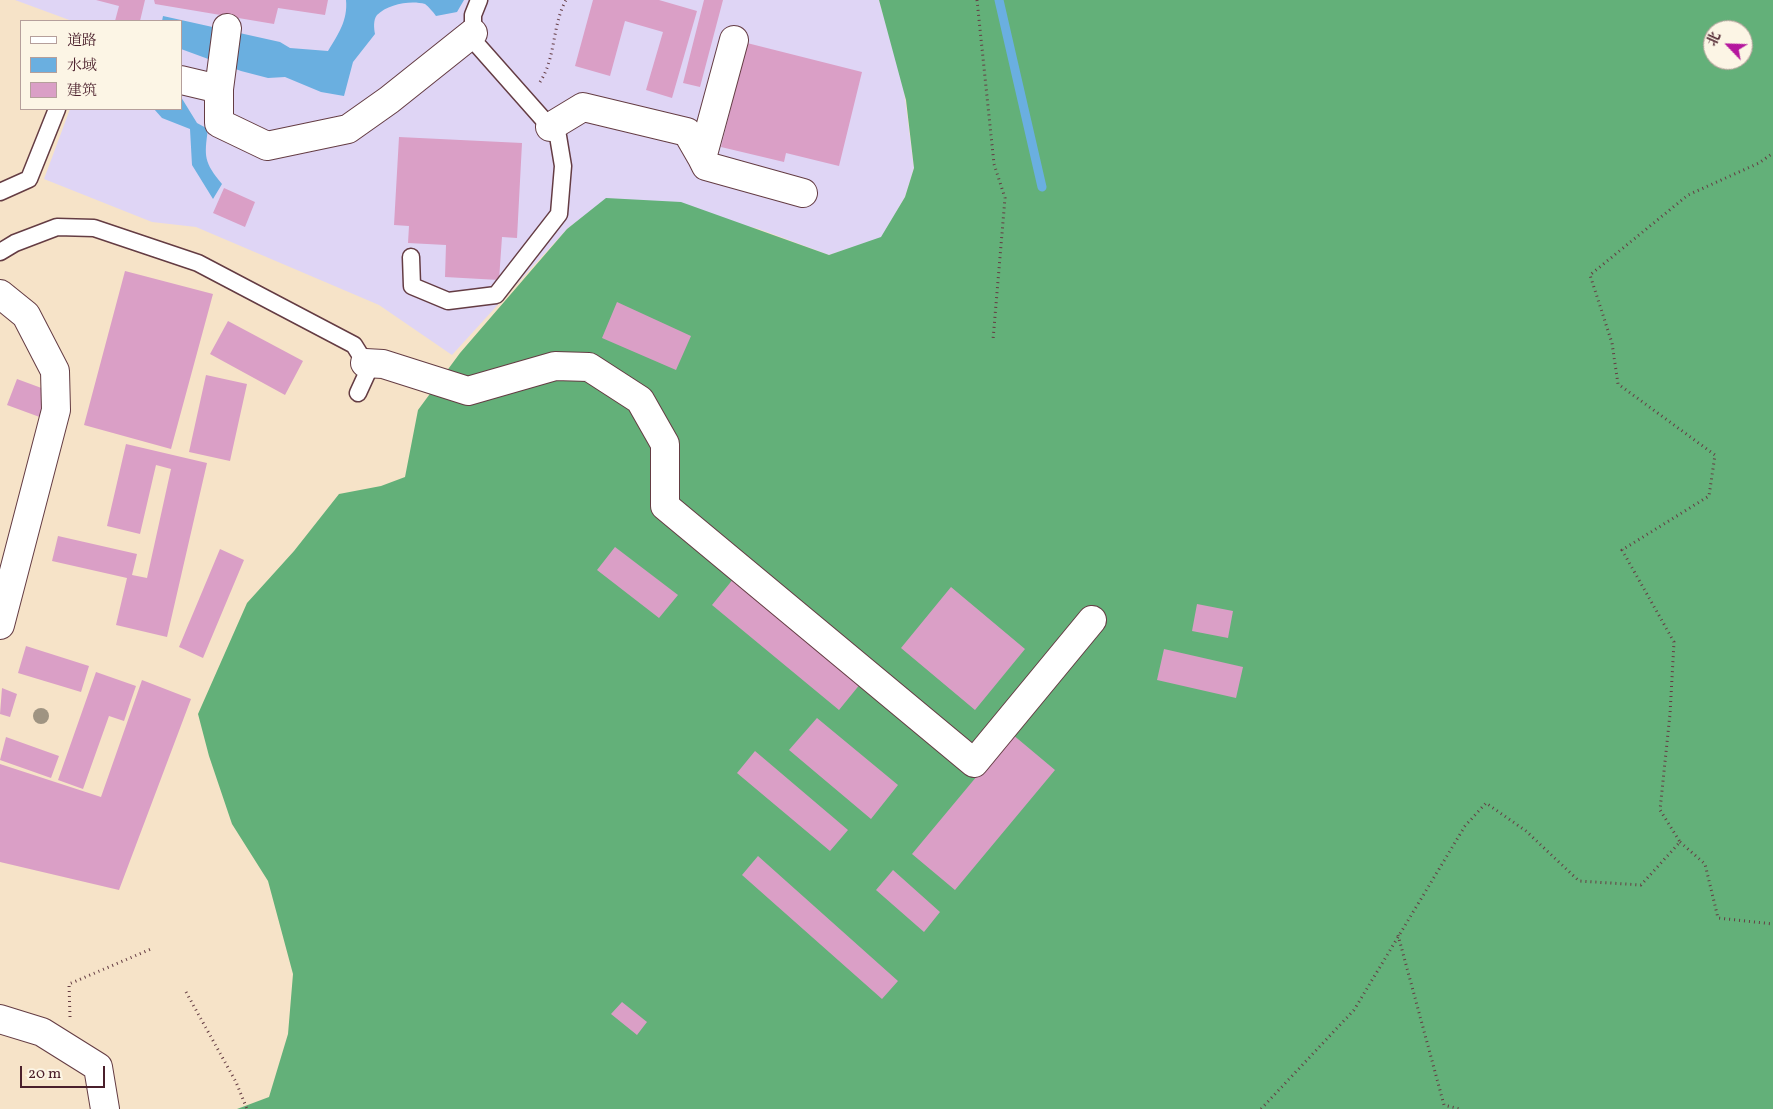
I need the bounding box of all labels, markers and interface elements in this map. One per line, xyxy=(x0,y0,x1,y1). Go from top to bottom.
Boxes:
legend xyxy=(20,20,182,110)
north arrow xyxy=(1703,20,1753,70)
text: 北 xyxy=(1703,29,1726,49)
text: 道路 xyxy=(67,31,97,52)
text: 水域 xyxy=(67,56,97,77)
text: 建筑 xyxy=(67,81,97,102)
scale bar xyxy=(22,1056,108,1088)
text: 20 m xyxy=(28,1064,61,1085)

